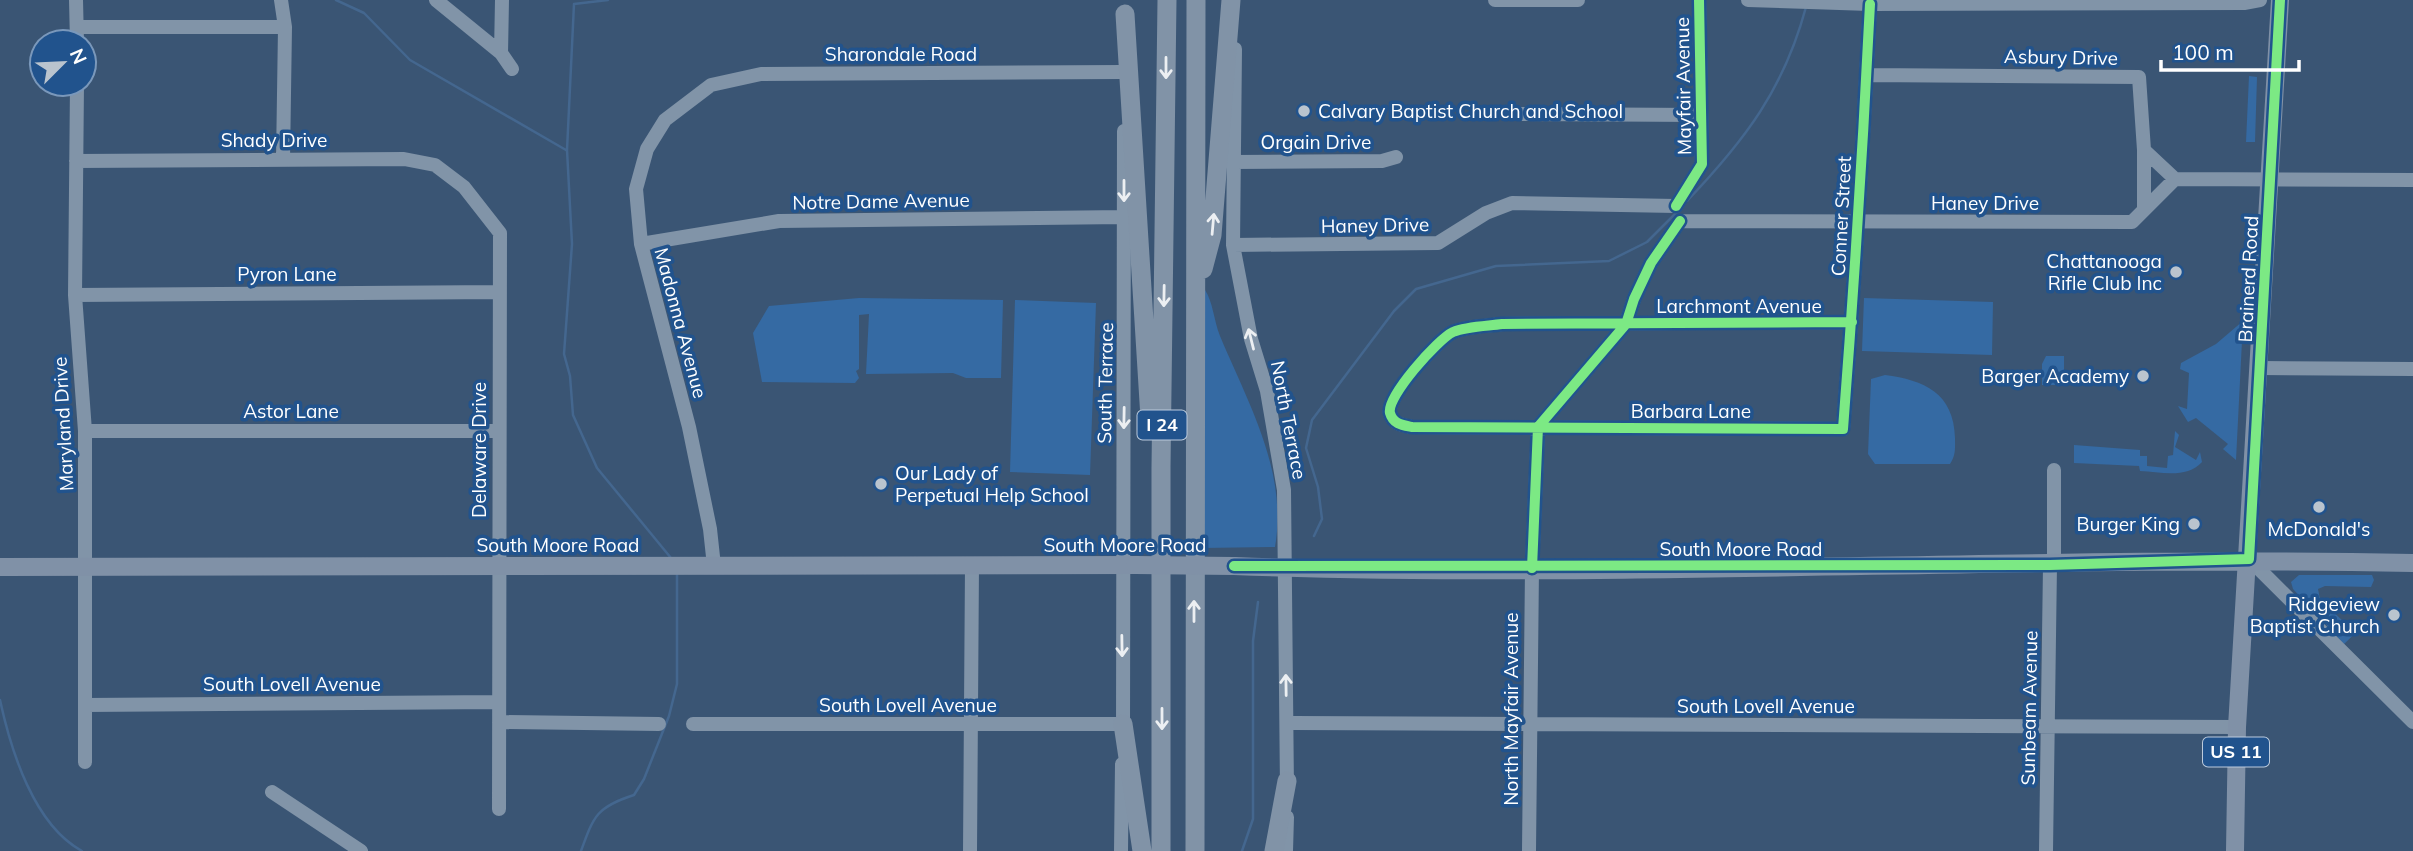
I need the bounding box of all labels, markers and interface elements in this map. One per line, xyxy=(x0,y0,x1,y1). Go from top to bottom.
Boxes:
street label: Mayfair Avenue xyxy=(1670,17,1696,155)
north arrow xyxy=(28,28,98,98)
scale bar xyxy=(2161,28,2299,72)
text: 100 m xyxy=(2172,39,2234,65)
street label: Sharondale Road xyxy=(825,42,977,66)
street label: Asbury Drive xyxy=(2004,44,2118,70)
text: N xyxy=(65,45,92,68)
one-way arrow xyxy=(1159,56,1173,79)
place label: Calvary Baptist Church and School xyxy=(1318,99,1623,123)
marker: Calvary Baptist Church and School xyxy=(1296,103,1312,119)
street label: Shady Drive xyxy=(221,128,327,152)
street label: Orgain Drive xyxy=(1261,130,1371,154)
street label: Conner Street xyxy=(1826,155,1856,277)
one-way arrow xyxy=(1117,179,1131,202)
street label: Notre Dame Avenue xyxy=(792,187,970,215)
street label: Haney Drive xyxy=(1931,191,2039,215)
street label: Haney Drive xyxy=(1321,212,1429,238)
one-way arrow xyxy=(1207,213,1220,236)
street label: Brainerd Road xyxy=(2233,215,2263,343)
street label: Madonna Avenue xyxy=(649,245,713,401)
place label: Chattanooga Rifle Club Inc xyxy=(2046,249,2162,295)
street label: Pyron Lane xyxy=(237,262,337,286)
marker: Chattanooga Rifle Club Inc xyxy=(2168,264,2184,280)
one-way arrow xyxy=(1157,284,1171,307)
street label: Larchmont Avenue xyxy=(1656,294,1822,318)
street label: South Terrace xyxy=(1092,322,1118,444)
one-way arrow xyxy=(1244,328,1257,350)
street label: Maryland Drive xyxy=(47,356,79,492)
street label: North Terrace xyxy=(1266,359,1312,481)
place label: Barger Academy xyxy=(1981,364,2129,388)
marker: Barger Academy xyxy=(2135,368,2151,384)
street label: Delaware Drive xyxy=(467,382,491,518)
street label: Astor Lane xyxy=(243,399,339,423)
street label: Barbara Lane xyxy=(1631,399,1751,423)
one-way arrow xyxy=(1117,406,1131,429)
road number: I 24 xyxy=(1138,410,1186,440)
place label: Our Lady of Perpetual Help School xyxy=(895,461,1089,507)
marker: Our Lady of Perpetual Help School xyxy=(873,476,889,492)
marker: McDonald's xyxy=(2311,499,2327,515)
place label: Burger King xyxy=(2077,512,2180,536)
marker: Burger King xyxy=(2186,516,2202,532)
place label: McDonald's xyxy=(2268,517,2370,541)
street label: South Moore Road xyxy=(476,533,640,557)
street label: South Moore Road xyxy=(1043,533,1207,557)
street label: South Moore Road xyxy=(1659,537,1823,561)
place label: Ridgeview Baptist Church xyxy=(2250,592,2380,638)
one-way arrow xyxy=(1187,600,1201,623)
marker: Ridgeview Baptist Church xyxy=(2386,607,2402,623)
street label: North Mayfair Avenue xyxy=(1499,612,1523,806)
street label: Sunbeam Avenue xyxy=(2016,630,2042,786)
one-way arrow xyxy=(1115,634,1129,657)
street label: South Lovell Avenue xyxy=(203,672,381,696)
one-way arrow xyxy=(1279,674,1293,697)
street label: South Lovell Avenue xyxy=(819,693,997,717)
street label: South Lovell Avenue xyxy=(1677,694,1855,718)
one-way arrow xyxy=(1156,707,1169,730)
road number: US 11 xyxy=(2203,738,2269,766)

